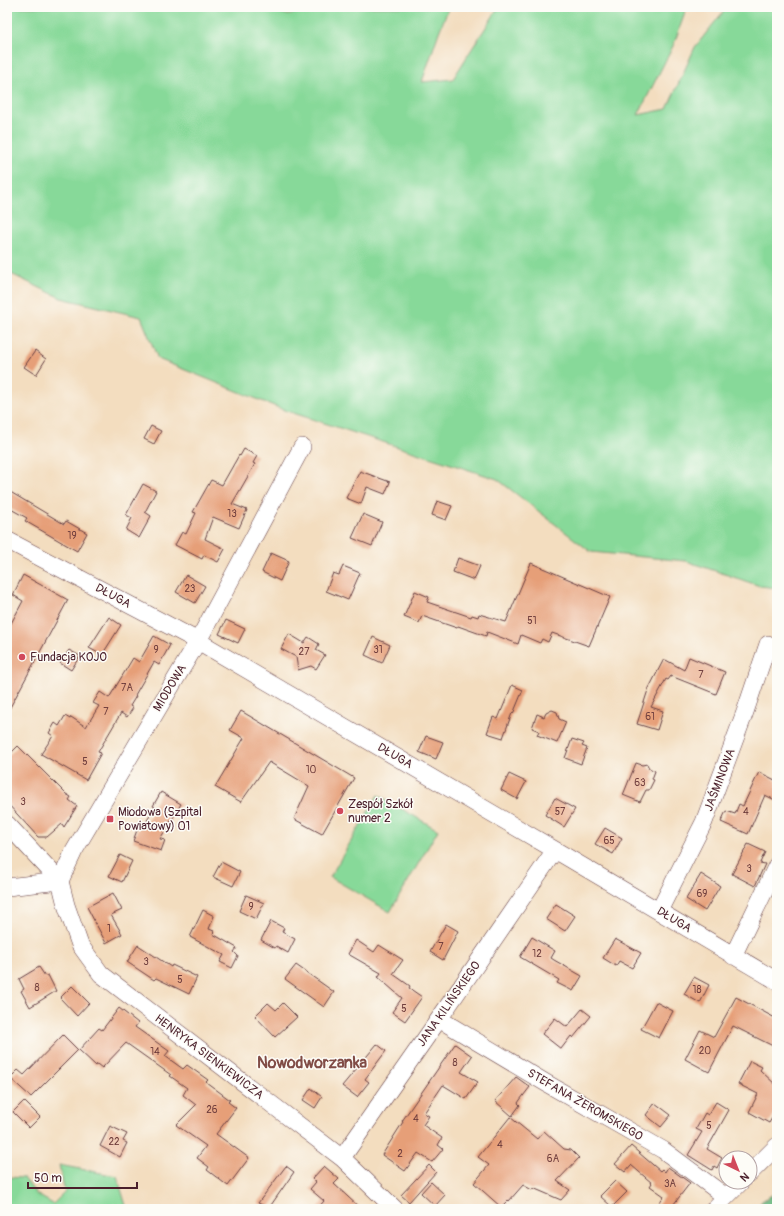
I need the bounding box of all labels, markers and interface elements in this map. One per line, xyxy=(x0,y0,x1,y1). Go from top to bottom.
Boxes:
house number: 13 xyxy=(227,508,237,520)
house number: 19 xyxy=(67,530,77,542)
street label: DŁUGA xyxy=(93,580,134,612)
house number: 23 xyxy=(185,583,196,595)
house number: 51 xyxy=(527,615,537,627)
house number: 9 xyxy=(153,644,159,656)
house number: 31 xyxy=(373,644,383,656)
house number: 27 xyxy=(299,646,310,658)
place label: Fundacja KOJO xyxy=(30,650,107,665)
marker: Fundacja KOJO xyxy=(17,652,27,662)
street label: MIODOWA xyxy=(150,662,190,714)
house number: 7 xyxy=(698,669,704,681)
house number: 7A xyxy=(121,682,133,694)
house number: 7 xyxy=(103,706,109,718)
house number: 61 xyxy=(645,711,655,723)
street label: DŁUGA xyxy=(375,740,415,772)
street label: JAŚMINOWA xyxy=(700,746,739,813)
house number: 5 xyxy=(82,756,88,768)
house number: 10 xyxy=(306,764,317,776)
house number: 63 xyxy=(634,777,646,789)
house number: 3 xyxy=(20,796,26,808)
place label: Zespół Szkół numer 2 xyxy=(348,797,414,826)
place label: Miodowa (Szpital Powiatowy) 01 xyxy=(118,805,202,834)
marker: Zespół Szkół numer 2 xyxy=(335,806,345,816)
house number: 57 xyxy=(555,806,566,818)
house number: 4 xyxy=(743,806,749,818)
marker: Miodowa (Szpital Powiatowy) 01 xyxy=(105,814,115,824)
house number: 65 xyxy=(603,835,615,847)
house number: 3 xyxy=(746,863,752,875)
house number: 69 xyxy=(697,888,707,900)
house number: 9 xyxy=(248,901,254,913)
street label: DŁUGA xyxy=(654,904,694,936)
house number: 1 xyxy=(107,923,111,935)
house number: 7 xyxy=(438,941,444,953)
house number: 12 xyxy=(532,948,542,960)
house number: 3 xyxy=(143,956,149,968)
street label: JANA KILIŃSKIEGO xyxy=(413,958,484,1050)
house number: 5 xyxy=(177,974,183,986)
house number: 8 xyxy=(34,982,40,994)
house number: 18 xyxy=(693,984,701,996)
house number: 5 xyxy=(401,1003,407,1015)
street label: HENRYKA SIENKIEWICZA xyxy=(152,1011,267,1103)
house number: 20 xyxy=(699,1045,711,1057)
house number: 14 xyxy=(150,1046,160,1058)
district label: Nowodworzanka xyxy=(257,1053,368,1073)
house number: 8 xyxy=(452,1057,458,1069)
street label: STEFANA ŻEROMSKIEGO xyxy=(525,1065,646,1144)
house number: 26 xyxy=(206,1104,218,1116)
house number: 4 xyxy=(413,1113,419,1125)
house number: 5 xyxy=(706,1120,712,1132)
house number: 22 xyxy=(108,1136,120,1148)
house number: 4 xyxy=(497,1139,503,1151)
house number: 2 xyxy=(397,1148,403,1160)
north arrow xyxy=(718,1150,758,1190)
house number: 6A xyxy=(547,1153,560,1165)
scale bar xyxy=(28,1164,137,1190)
text: N xyxy=(737,1170,752,1185)
text: 50 m xyxy=(34,1171,62,1186)
house number: 3A xyxy=(664,1178,677,1190)

